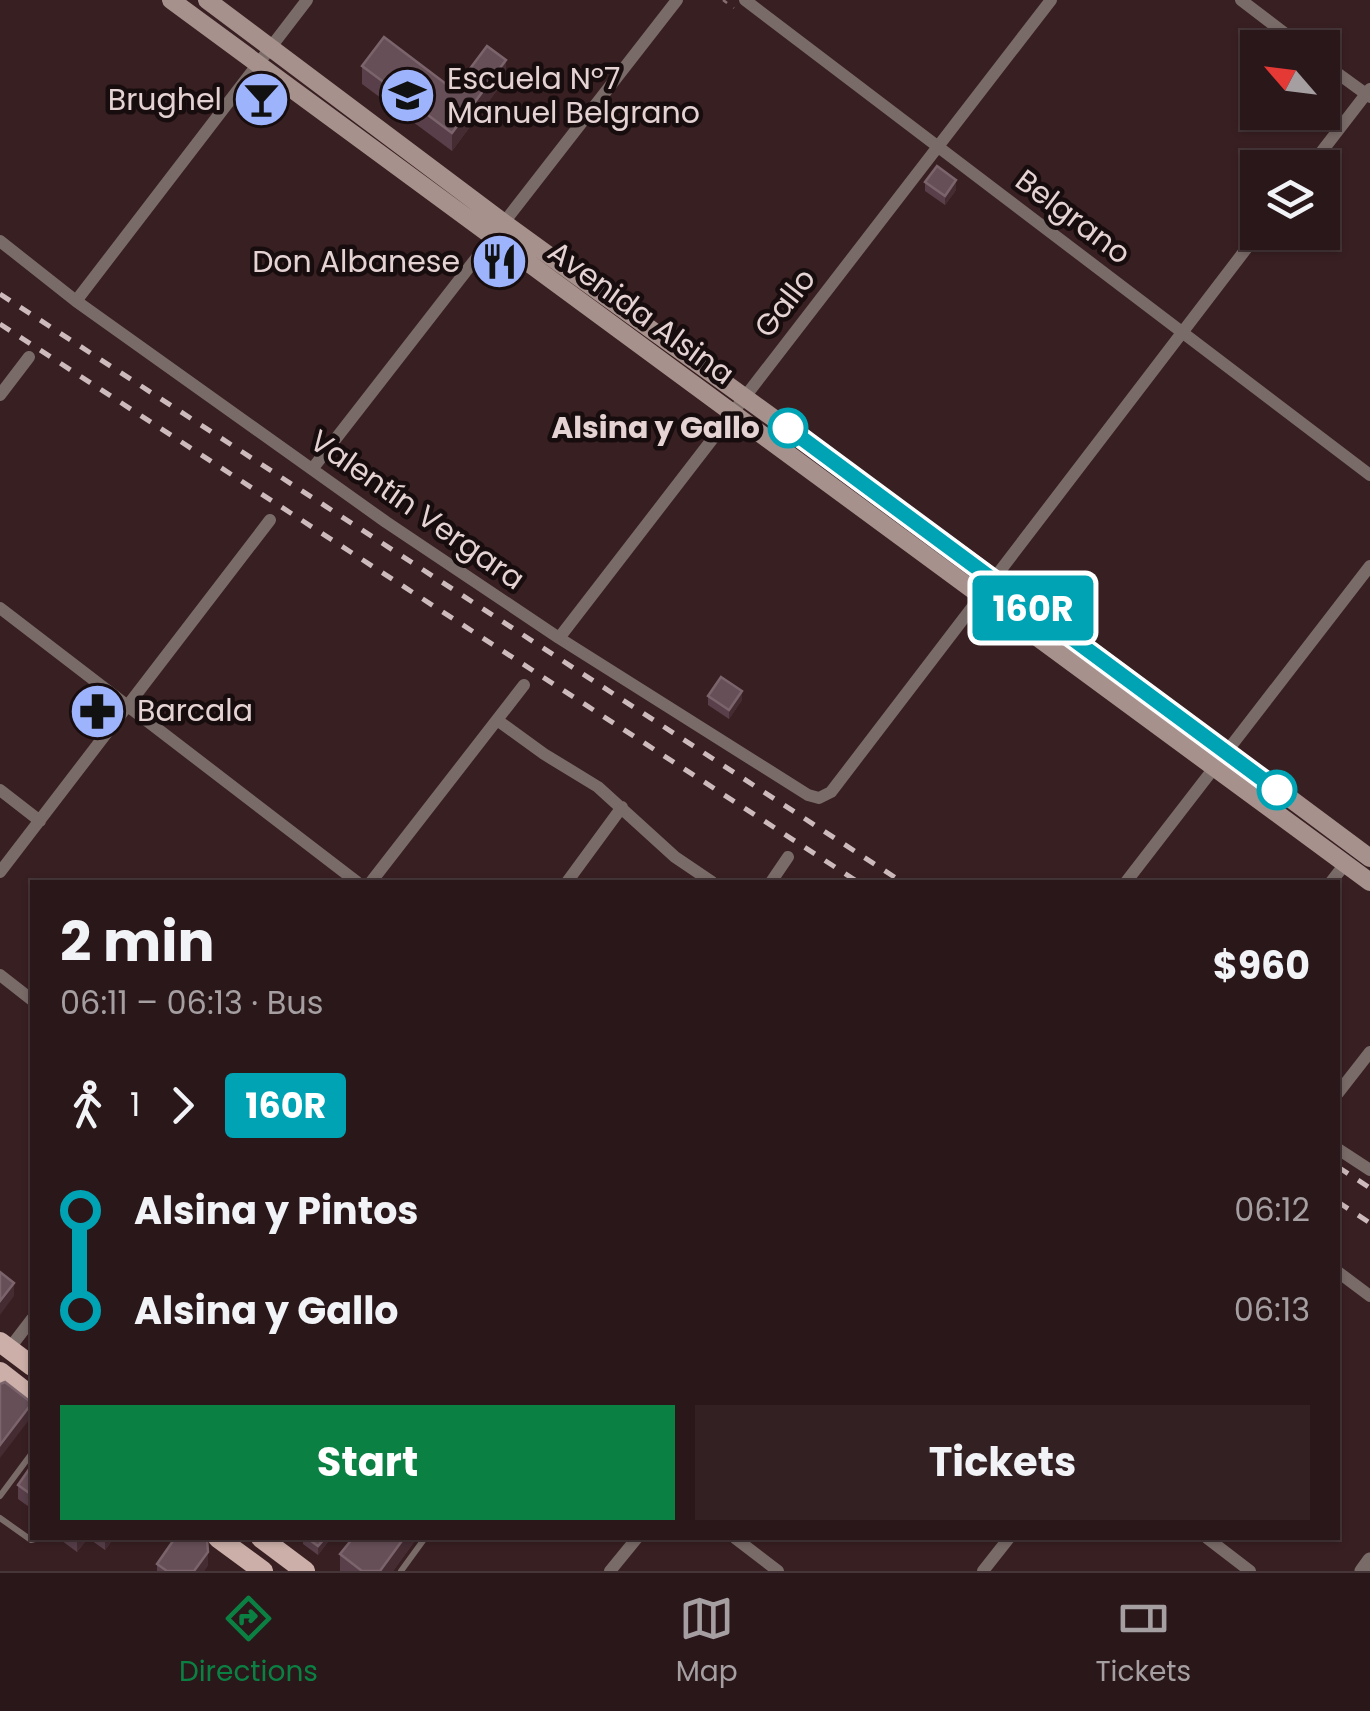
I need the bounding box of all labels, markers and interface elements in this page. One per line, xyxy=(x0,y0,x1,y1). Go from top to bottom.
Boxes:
north arrow xyxy=(1240,30,1340,130)
map controls xyxy=(1240,30,1340,250)
place label: Escuela Nº7 Manuel Belgrano xyxy=(447,57,700,134)
school or university icon: Escuela Nº7 Manuel Belgrano xyxy=(378,66,438,126)
bar icon: Brughel xyxy=(231,70,291,130)
place label: Brughel xyxy=(108,78,222,121)
button: layers xyxy=(1240,150,1340,250)
street label: Belgrano xyxy=(1007,159,1140,274)
street label: Avenida Alsina xyxy=(539,230,743,395)
restaurant icon: Don Albanese xyxy=(469,232,529,292)
place label: Don Albanese xyxy=(252,240,460,283)
street label: Gallo xyxy=(744,259,825,347)
place label: Alsina y Gallo xyxy=(551,406,760,449)
marker: Alsina y Gallo xyxy=(769,409,807,447)
street label: Valentín Vergara xyxy=(301,419,533,600)
line badge: 160R xyxy=(963,576,1103,640)
text: 160R xyxy=(992,584,1074,633)
pharmacy icon: Barcala xyxy=(68,681,128,741)
place label: Barcala xyxy=(137,689,253,732)
unlabelled marker xyxy=(1258,771,1296,809)
text: 2 min xyxy=(60,903,215,980)
text: $960 xyxy=(1213,939,1310,992)
text: 06:11 – 06:13 · Bus xyxy=(60,980,323,1025)
icon: walk xyxy=(60,1078,115,1133)
icon: forward xyxy=(155,1078,210,1133)
text: 160R xyxy=(245,1081,326,1130)
text: 1 xyxy=(130,1082,140,1127)
text: Alsina y Pintos xyxy=(134,1184,419,1237)
text: 06:12 xyxy=(1234,1187,1310,1232)
text: Alsina y Gallo xyxy=(134,1284,399,1337)
text: 06:13 xyxy=(1234,1287,1310,1332)
button: Start xyxy=(60,1405,675,1520)
button: Tickets xyxy=(695,1405,1310,1520)
tab: Directions xyxy=(179,1591,318,1693)
tab: Map xyxy=(676,1591,738,1693)
tab: Tickets xyxy=(1095,1591,1191,1693)

